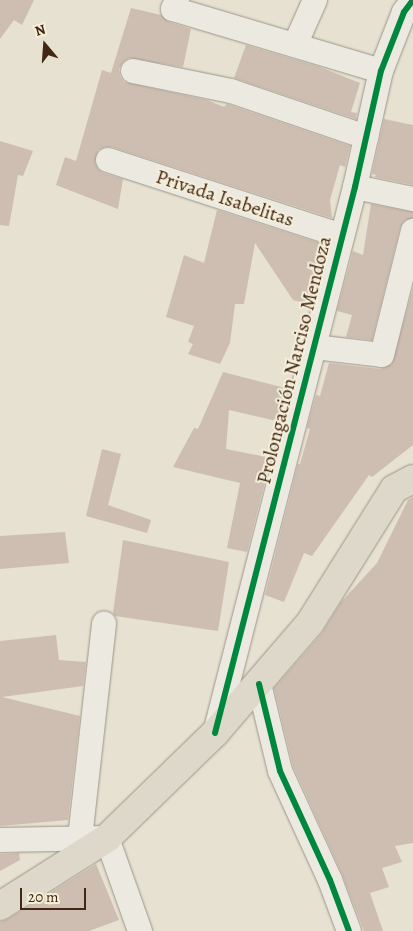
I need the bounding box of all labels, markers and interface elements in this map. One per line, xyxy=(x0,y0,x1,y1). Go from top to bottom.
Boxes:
north arrow xyxy=(20,20,70,70)
text: N xyxy=(32,20,48,41)
street label: Privada Isabelitas xyxy=(153,164,297,232)
street label: Prolongación Narciso Mendoza xyxy=(252,234,336,486)
scale bar xyxy=(22,878,89,910)
text: 20 m xyxy=(28,887,59,907)

